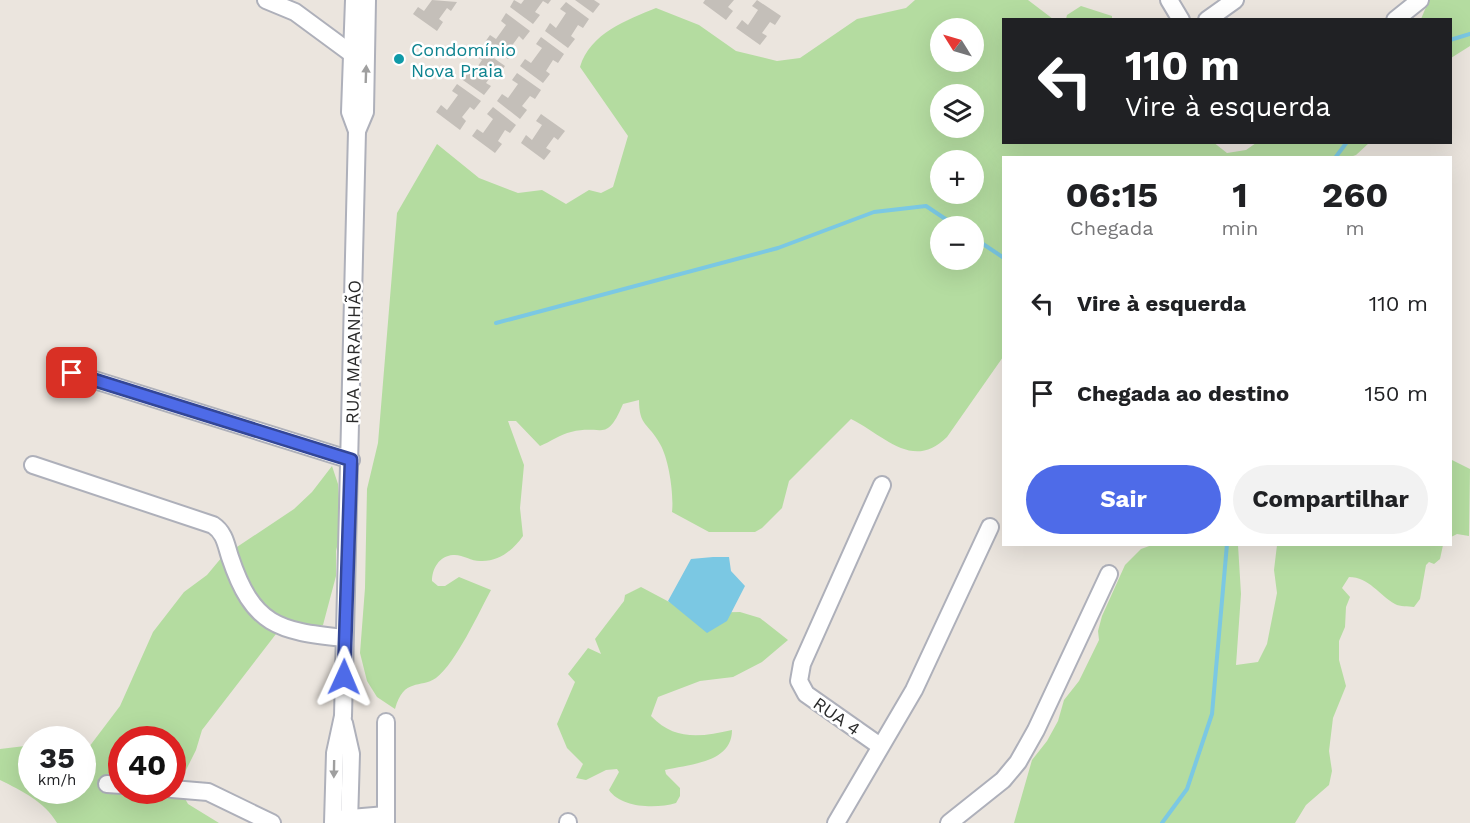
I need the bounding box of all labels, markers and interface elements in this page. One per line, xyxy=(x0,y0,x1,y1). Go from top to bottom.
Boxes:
north arrow xyxy=(930,18,984,72)
map controls xyxy=(930,18,984,270)
place label: Condomínio Nova Praia xyxy=(411,39,516,81)
text: 110 m xyxy=(1125,41,1240,90)
icon: left xyxy=(1026,42,1104,120)
marker: Condomínio Nova Praia xyxy=(392,52,406,66)
one-way arrow xyxy=(361,65,370,84)
button: layers xyxy=(930,84,984,138)
text: Vire à esquerda xyxy=(1125,91,1331,123)
button: + xyxy=(930,150,984,204)
text: 06:15 xyxy=(1065,174,1158,216)
text: 1 xyxy=(1232,174,1248,216)
text: 260 xyxy=(1322,174,1389,216)
button: − xyxy=(930,216,984,270)
text: Chegada xyxy=(1070,216,1154,240)
text: min xyxy=(1222,216,1258,240)
text: m xyxy=(1346,216,1365,240)
street label: RUA MARANHÃO xyxy=(341,280,365,424)
icon: left xyxy=(1026,287,1059,320)
text: Vire à esquerda xyxy=(1077,291,1246,316)
text: 110 m xyxy=(1369,291,1428,316)
pin xyxy=(46,347,97,398)
icon: arrive xyxy=(55,356,88,389)
icon: arrive xyxy=(1026,377,1059,410)
text: Chegada ao destino xyxy=(1077,381,1289,406)
text: 150 m xyxy=(1364,381,1428,406)
button: Sair xyxy=(1026,465,1221,534)
button: Compartilhar xyxy=(1233,465,1428,534)
position arrow xyxy=(312,645,376,709)
street label: RUA 4 xyxy=(809,692,865,740)
speed limit sign: 40 xyxy=(108,726,186,804)
text: 35 xyxy=(39,740,75,775)
one-way arrow xyxy=(329,760,339,779)
text: km/h xyxy=(38,771,76,789)

